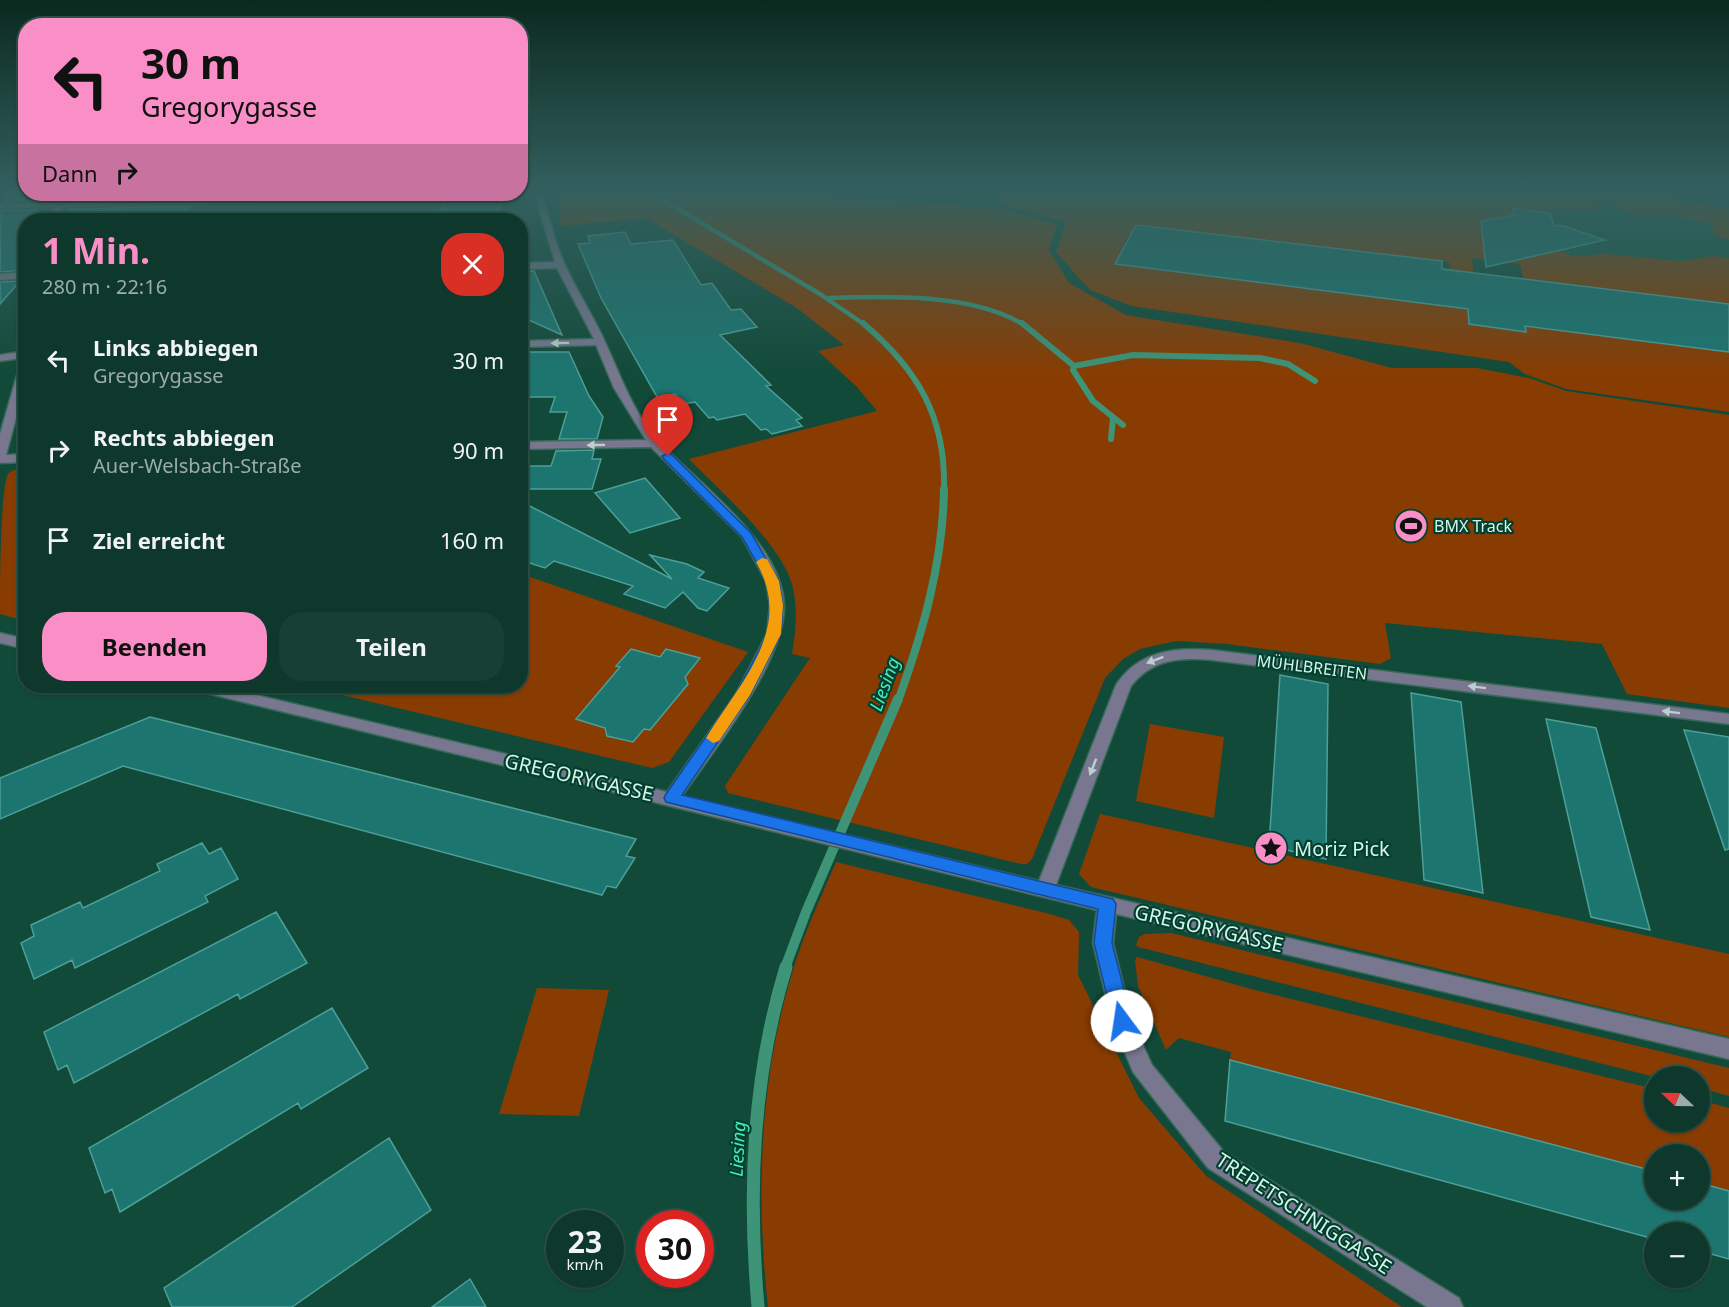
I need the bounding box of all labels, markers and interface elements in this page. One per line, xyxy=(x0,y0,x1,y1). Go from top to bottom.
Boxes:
text: 30 m xyxy=(141,34,241,91)
icon: left xyxy=(42,42,120,120)
text: Gregorygasse xyxy=(141,88,317,125)
icon: right xyxy=(110,156,143,189)
text: Dann xyxy=(42,158,98,188)
text: 1 Min. xyxy=(42,226,150,275)
button: close xyxy=(441,233,504,296)
text: 280 m · 22:16 xyxy=(42,273,167,300)
text: Links abbiegen xyxy=(93,332,259,362)
one-way arrow xyxy=(551,338,570,348)
icon: left xyxy=(42,344,75,377)
text: 30 m xyxy=(453,345,504,375)
text: Gregorygasse xyxy=(93,362,224,389)
pin xyxy=(642,394,693,456)
icon: arrive xyxy=(651,403,684,436)
text: Rechts abbiegen xyxy=(93,422,275,452)
icon: right xyxy=(42,434,75,467)
text: 90 m xyxy=(453,435,504,465)
one-way arrow xyxy=(586,440,605,449)
text: Auer-Welsbach-Straße xyxy=(93,452,301,479)
sports icon: BMX Track xyxy=(1393,508,1429,544)
place label: BMX Track xyxy=(1434,515,1512,537)
icon: arrive xyxy=(42,524,75,557)
text: Ziel erreicht xyxy=(93,525,225,555)
text: 160 m xyxy=(440,525,504,555)
button: Beenden xyxy=(42,612,267,681)
button: Teilen xyxy=(279,612,504,681)
street label: MÜHLBREITEN xyxy=(1256,649,1368,685)
water label: Liesing xyxy=(863,654,905,714)
one-way arrow xyxy=(1145,655,1163,665)
one-way arrow xyxy=(1468,683,1487,692)
one-way arrow xyxy=(1661,707,1680,716)
street label: GREGORYGASSE xyxy=(502,747,656,807)
one-way arrow xyxy=(1088,758,1098,776)
place icon: Moriz Pick xyxy=(1253,830,1289,866)
place label: Moriz Pick xyxy=(1294,835,1390,862)
street label: GREGORYGASSE xyxy=(1132,898,1286,958)
position arrow xyxy=(1090,989,1154,1053)
north arrow xyxy=(1644,1066,1710,1132)
map controls xyxy=(1644,1066,1710,1288)
water label: Liesing xyxy=(724,1121,750,1177)
button: + xyxy=(1644,1144,1710,1210)
street label: TREPETSCHNIGGASSE xyxy=(1211,1146,1397,1280)
speed limit sign: 30 xyxy=(636,1210,714,1288)
text: 23 xyxy=(568,1221,602,1262)
button: − xyxy=(1644,1222,1710,1288)
text: km/h xyxy=(567,1254,603,1274)

